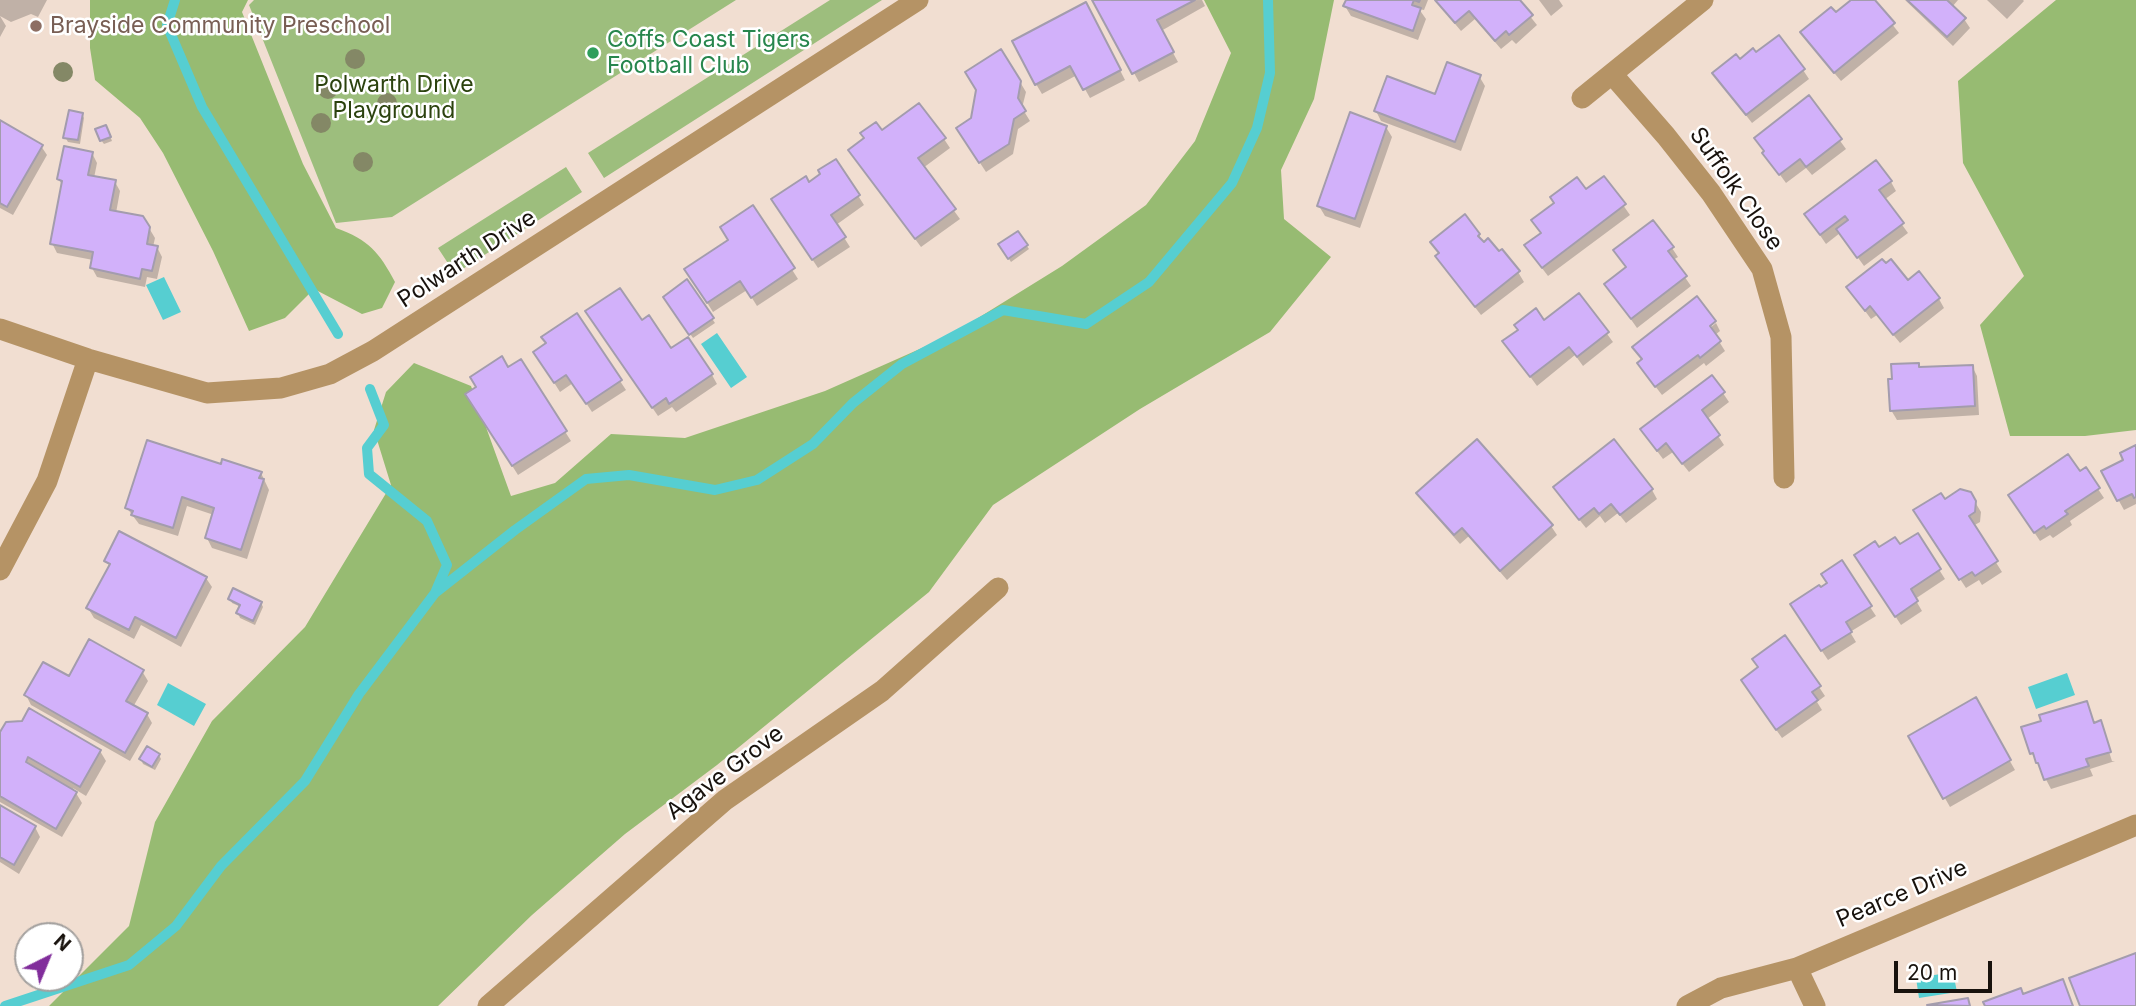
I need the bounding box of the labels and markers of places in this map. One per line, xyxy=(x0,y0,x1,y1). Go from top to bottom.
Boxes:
place label: Brayside Community Preschool xyxy=(50,12,390,40)
marker: Brayside Community Preschool xyxy=(28,18,44,34)
place label: Coffs Coast Tigers Football Club xyxy=(607,26,810,80)
marker: Coffs Coast Tigers Football Club xyxy=(585,45,601,61)

